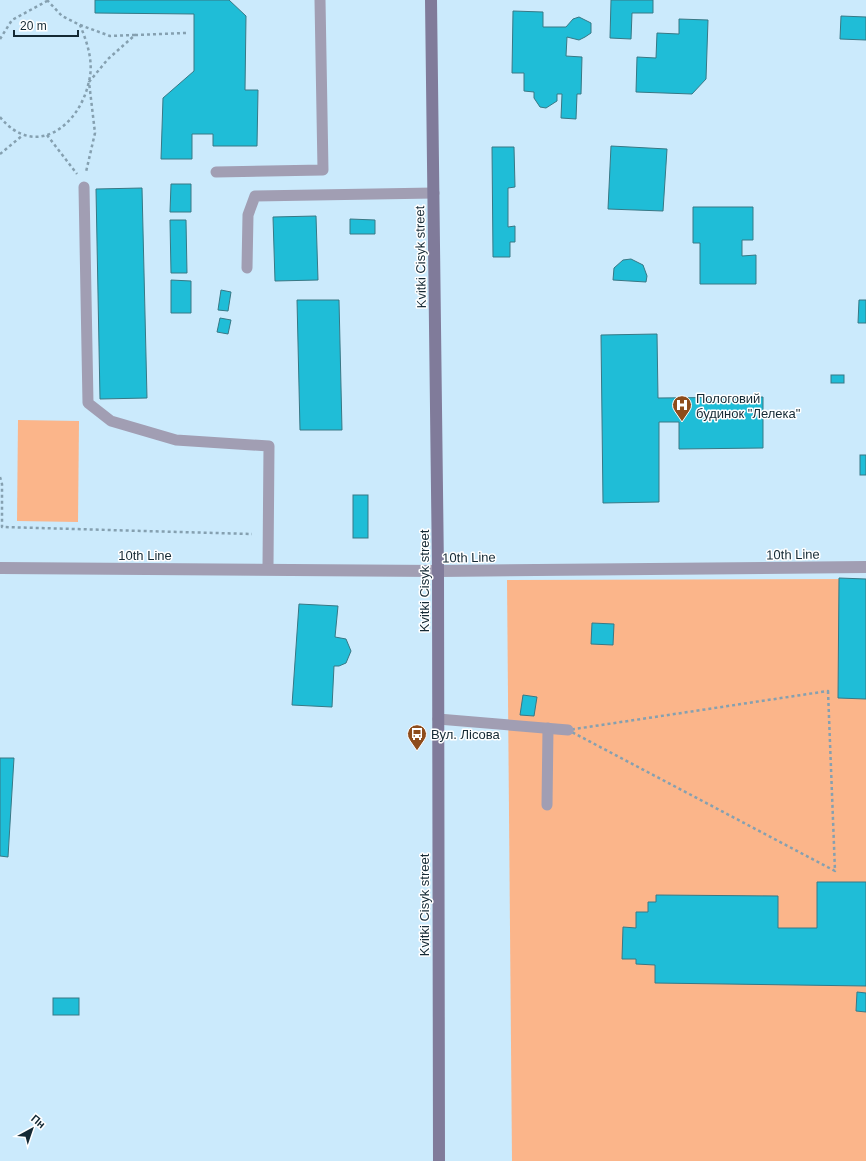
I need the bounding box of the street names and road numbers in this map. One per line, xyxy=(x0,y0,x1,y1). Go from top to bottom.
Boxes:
street label: Kvitki Cisyk street xyxy=(412,205,429,308)
street label: Kvitki Cisyk street xyxy=(417,529,432,632)
street label: 10th Line xyxy=(766,547,820,562)
street label: 10th Line xyxy=(118,548,172,563)
street label: 10th Line xyxy=(442,550,496,565)
street label: Kvitki Cisyk street xyxy=(417,853,432,956)

